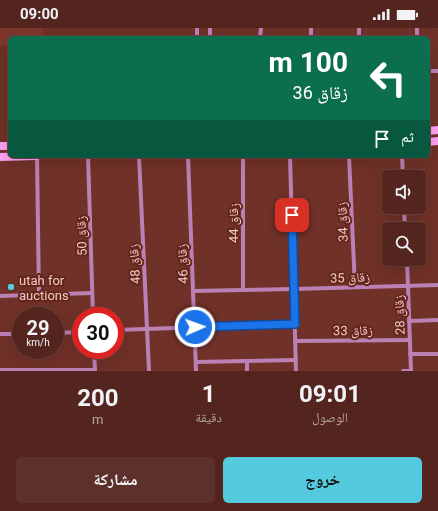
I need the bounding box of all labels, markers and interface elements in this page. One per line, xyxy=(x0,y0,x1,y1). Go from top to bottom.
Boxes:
text: 09:00 xyxy=(20,5,59,23)
text: 100 m xyxy=(269,46,348,79)
icon: left xyxy=(362,52,414,104)
text: زقاق 36 xyxy=(293,82,348,103)
icon: arrive xyxy=(371,128,393,150)
text: ثم xyxy=(401,128,414,146)
map controls xyxy=(382,170,426,266)
button: sound xyxy=(382,170,426,214)
pin xyxy=(275,198,309,232)
street label: زقاق 34 xyxy=(334,202,352,242)
street label: زقاق 44 xyxy=(226,203,242,243)
icon: arrive xyxy=(281,204,303,226)
street label: زقاق 50 xyxy=(73,216,91,256)
button: search xyxy=(382,222,426,266)
street label: زقاق 48 xyxy=(126,244,144,284)
street label: زقاق 46 xyxy=(174,244,192,284)
street label: زقاق 35 xyxy=(330,269,370,287)
place label: utah for auctions xyxy=(19,273,69,303)
marker: utah for auctions xyxy=(6,282,16,292)
street label: زقاق 28 xyxy=(391,295,409,335)
position arrow xyxy=(174,306,216,348)
speed limit sign: 30 xyxy=(72,307,124,359)
text: 29 xyxy=(27,316,49,340)
street label: زقاق 33 xyxy=(333,323,373,339)
text: km/h xyxy=(26,337,50,348)
text: 1 xyxy=(202,380,216,408)
text: 09:01 xyxy=(299,380,361,408)
text: 200 xyxy=(77,384,118,412)
text: دقيقة xyxy=(196,410,222,425)
text: الوصول xyxy=(312,410,348,425)
text: m xyxy=(92,412,103,427)
button: مشاركة xyxy=(16,457,215,503)
button: خروج xyxy=(223,457,422,503)

